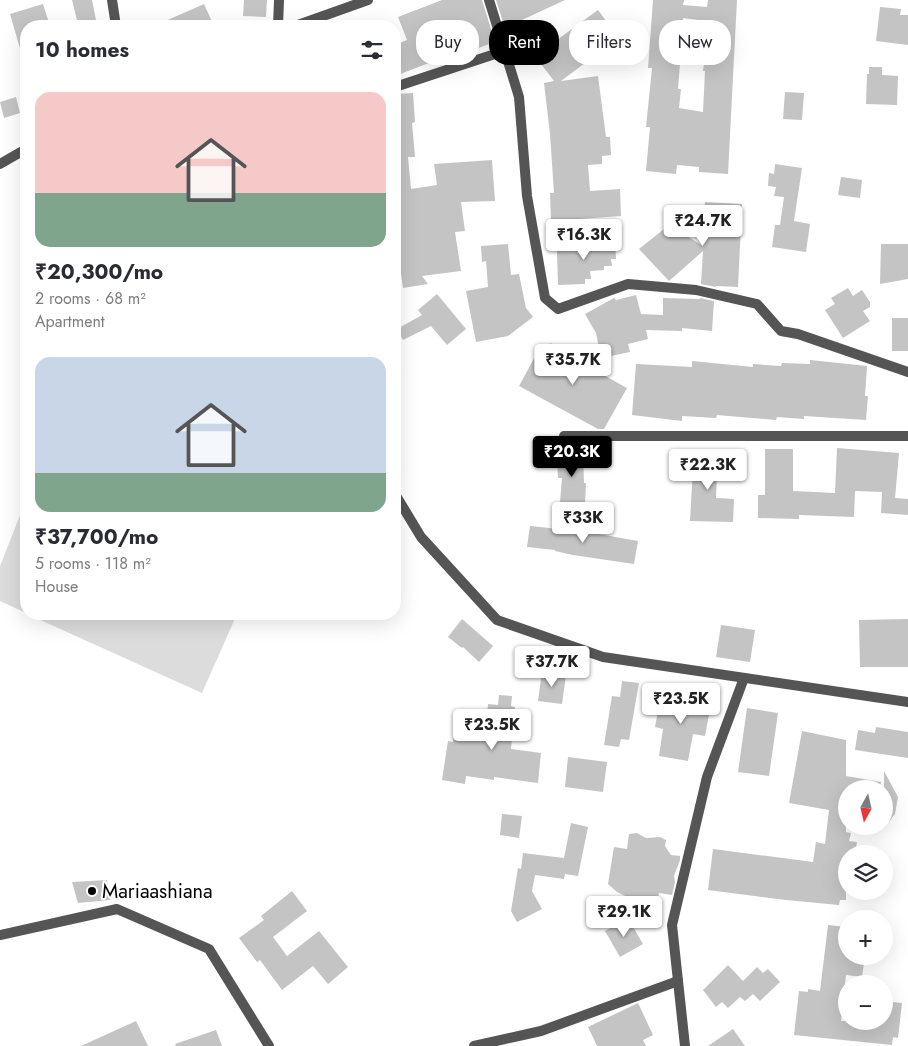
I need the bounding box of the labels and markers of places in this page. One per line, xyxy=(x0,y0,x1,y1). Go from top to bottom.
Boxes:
pin: ₹24.7K xyxy=(662,204,744,247)
pin: ₹16.3K xyxy=(543,218,625,261)
pin: ₹35.7K xyxy=(532,344,614,386)
pin: ₹20.3K xyxy=(531,436,613,478)
pin: ₹22.3K xyxy=(667,448,749,491)
pin: ₹33K xyxy=(553,502,613,544)
pin: ₹37.7K xyxy=(511,646,593,688)
pin: ₹23.5K xyxy=(640,682,722,725)
pin: ₹23.5K xyxy=(451,708,533,751)
place label: Mariaashiana xyxy=(102,877,213,906)
marker: Mariaashiana xyxy=(86,885,98,897)
pin: ₹29.1K xyxy=(583,896,665,938)

